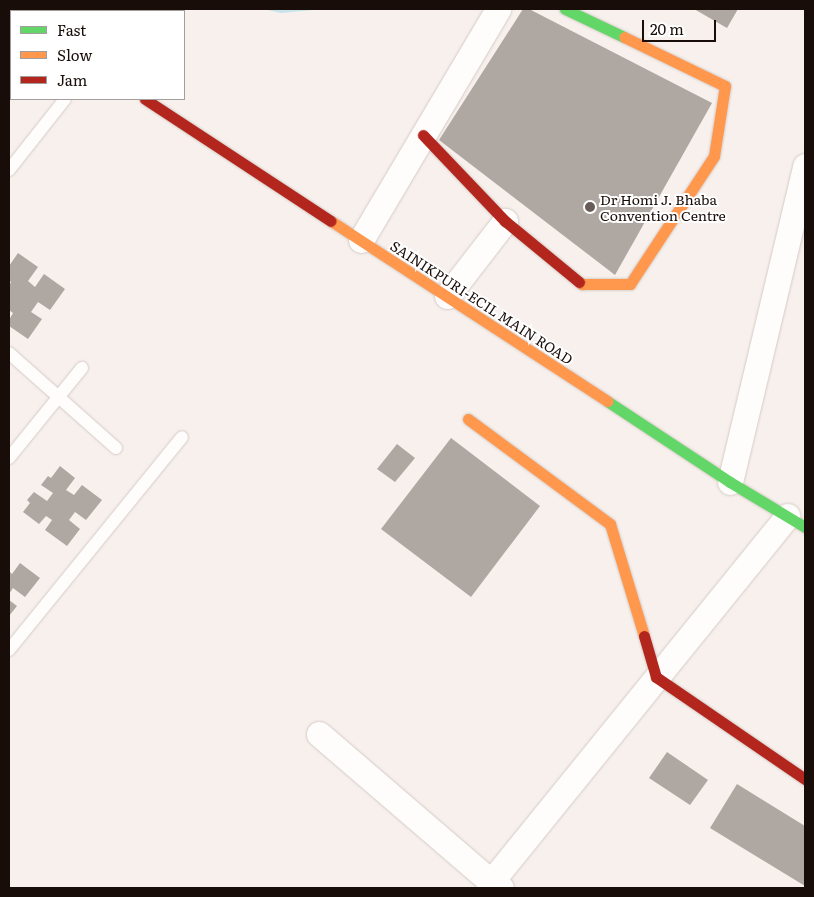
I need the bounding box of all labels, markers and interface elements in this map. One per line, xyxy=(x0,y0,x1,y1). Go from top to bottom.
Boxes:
legend xyxy=(10,10,185,100)
scale bar xyxy=(644,10,718,42)
text: 20 m xyxy=(650,17,684,40)
text: Fast xyxy=(57,18,86,41)
text: Slow xyxy=(57,43,92,66)
text: Jam xyxy=(57,68,87,91)
place label: Dr Homi J. Bhaba Convention Centre xyxy=(600,191,726,223)
marker: Dr Homi J. Bhaba Convention Centre xyxy=(584,201,596,213)
street label: SAINIKPURI-ECIL MAIN ROAD xyxy=(388,237,576,367)

